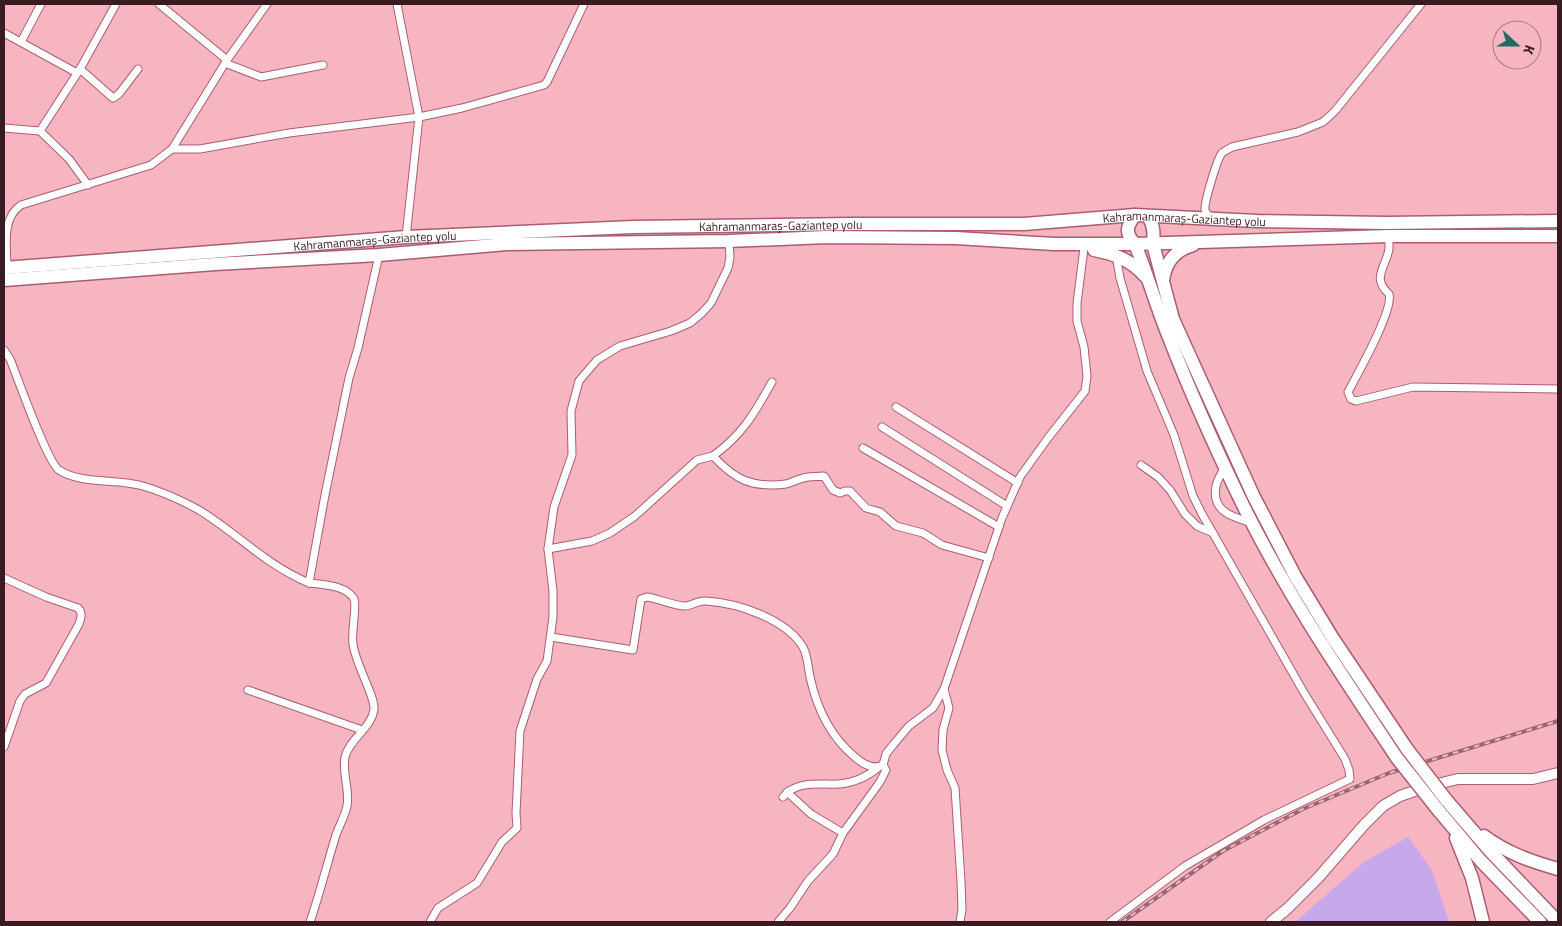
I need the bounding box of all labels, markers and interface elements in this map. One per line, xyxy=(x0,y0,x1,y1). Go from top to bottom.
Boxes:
north arrow xyxy=(1492,20,1542,70)
text: K xyxy=(1518,42,1541,58)
street label: Kahramanmaraş-Gaziantep yolu xyxy=(1102,205,1266,231)
street label: Kahramanmaraş-Gaziantep yolu xyxy=(699,214,862,236)
street label: Kahramanmaraş-Gaziantep yolu xyxy=(293,225,457,255)

